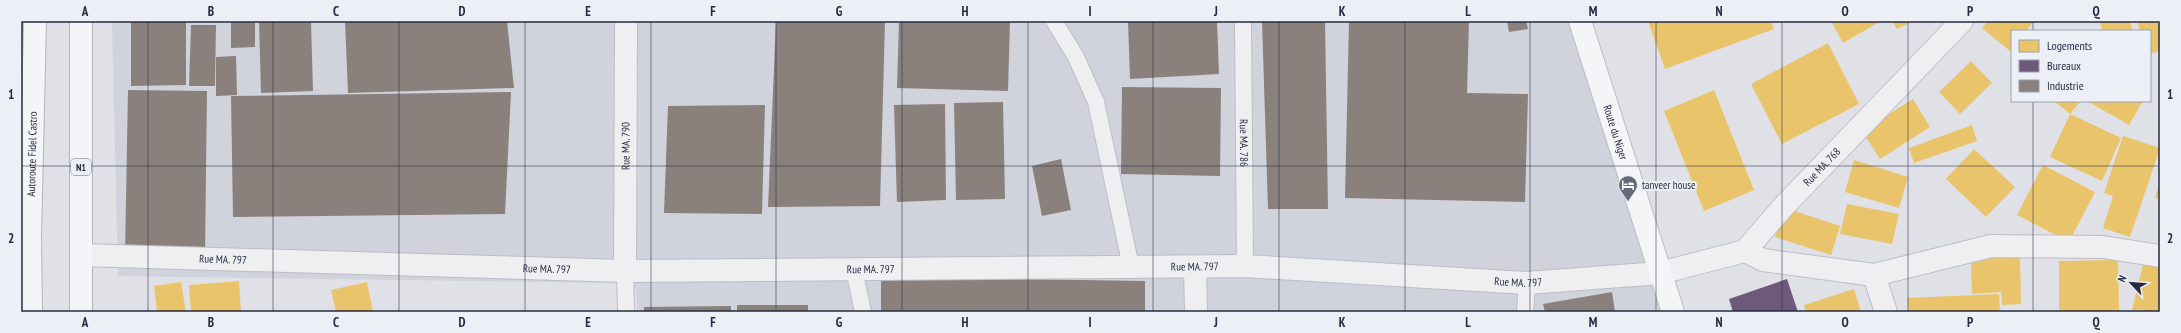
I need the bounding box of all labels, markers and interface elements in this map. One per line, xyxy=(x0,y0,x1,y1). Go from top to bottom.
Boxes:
text: A xyxy=(81,3,89,20)
text: B xyxy=(208,3,214,20)
text: C xyxy=(333,3,339,20)
text: D xyxy=(459,3,466,20)
text: E xyxy=(585,3,591,20)
text: F xyxy=(710,3,716,20)
text: G xyxy=(836,3,843,20)
text: H xyxy=(962,3,969,20)
text: I xyxy=(1088,3,1092,20)
text: J xyxy=(1213,3,1218,20)
text: K xyxy=(1339,3,1346,20)
text: L xyxy=(1465,3,1471,20)
text: M xyxy=(1589,3,1598,20)
text: N xyxy=(1715,3,1723,20)
text: O xyxy=(1841,3,1849,20)
text: P xyxy=(1967,3,1973,20)
text: Q xyxy=(2092,3,2100,20)
legend xyxy=(2011,30,2151,102)
text: Logements xyxy=(2047,38,2092,53)
text: Bureaux xyxy=(2047,58,2081,73)
text: Industrie xyxy=(2047,78,2084,93)
text: 1 xyxy=(8,86,14,103)
text: 1 xyxy=(2167,86,2173,103)
street label: Route du Niger xyxy=(1600,103,1631,162)
street label: Autoroute Fidel Castro xyxy=(24,111,40,197)
street label: Rue MA. 786 xyxy=(1237,119,1251,167)
street label: Rue MA. 790 xyxy=(618,122,633,170)
street label: Rue MA. 768 xyxy=(1800,145,1843,189)
road number: N1 xyxy=(71,159,91,175)
hotel icon: tanveer house xyxy=(1617,174,1639,202)
place label: tanveer house xyxy=(1642,178,1696,192)
text: 2 xyxy=(8,230,14,247)
text: 2 xyxy=(2167,230,2173,247)
street label: Rue MA. 797 xyxy=(199,251,247,267)
street label: Rue MA. 797 xyxy=(1171,259,1219,274)
street label: Rue MA. 797 xyxy=(523,261,571,276)
street label: Rue MA. 797 xyxy=(847,262,895,276)
north arrow xyxy=(2111,263,2151,303)
text: N xyxy=(2114,273,2130,284)
street label: Rue MA. 797 xyxy=(1494,274,1543,290)
text: A xyxy=(81,314,89,331)
text: B xyxy=(208,314,214,331)
text: C xyxy=(333,314,339,331)
text: D xyxy=(459,314,466,331)
text: E xyxy=(585,314,591,331)
text: F xyxy=(710,314,716,331)
text: G xyxy=(836,314,843,331)
text: H xyxy=(962,314,969,331)
text: I xyxy=(1088,314,1092,331)
text: J xyxy=(1213,314,1218,331)
text: K xyxy=(1339,314,1346,331)
text: L xyxy=(1465,314,1471,331)
text: M xyxy=(1589,314,1598,331)
text: N xyxy=(1715,314,1723,331)
text: O xyxy=(1841,314,1849,331)
text: P xyxy=(1967,314,1973,331)
text: Q xyxy=(2092,314,2100,331)

